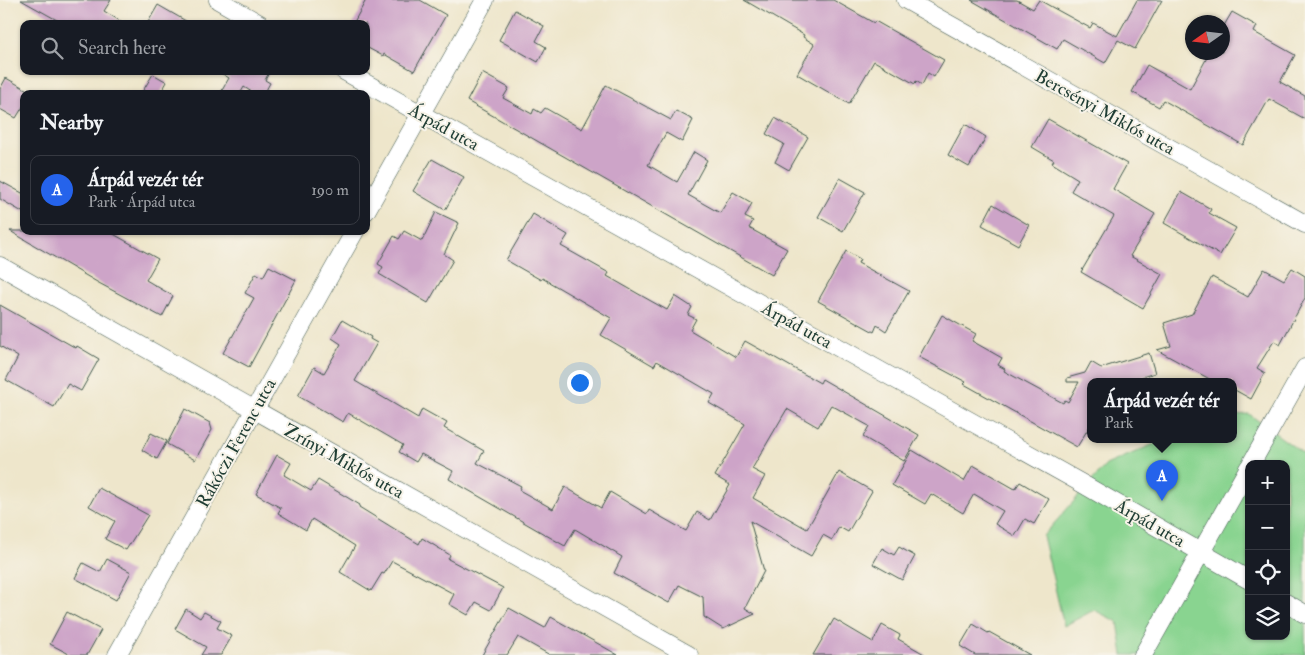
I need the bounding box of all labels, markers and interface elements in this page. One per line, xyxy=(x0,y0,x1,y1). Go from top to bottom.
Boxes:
north arrow xyxy=(1185,15,1230,60)
search box xyxy=(20,20,370,75)
icon: search xyxy=(38,34,66,62)
text: Search here xyxy=(78,36,166,60)
street label: Bercsényi Miklós utca xyxy=(1031,65,1179,161)
street label: Árpád utca xyxy=(404,98,484,156)
text: Nearby xyxy=(40,109,103,136)
text: Árpád vezér tér xyxy=(88,168,203,192)
text: A xyxy=(52,180,62,200)
text: 190 m xyxy=(311,180,349,200)
text: Park · Árpád utca xyxy=(88,192,195,212)
street label: Árpád utca xyxy=(757,296,837,354)
your location xyxy=(567,370,593,396)
street label: Rákóczi Ferenc utca xyxy=(191,374,282,512)
popup xyxy=(1087,378,1237,443)
text: Árpád vezér tér xyxy=(1104,389,1220,413)
text: Park xyxy=(1104,413,1133,433)
street label: Zrínyi Miklós utca xyxy=(279,419,409,504)
pin: A xyxy=(1146,460,1178,501)
map controls xyxy=(1245,460,1290,640)
button: + xyxy=(1245,460,1290,505)
street label: Árpád utca xyxy=(1110,494,1189,553)
button: − xyxy=(1245,505,1290,550)
button: locate xyxy=(1245,550,1290,595)
button: layers xyxy=(1245,595,1290,640)

